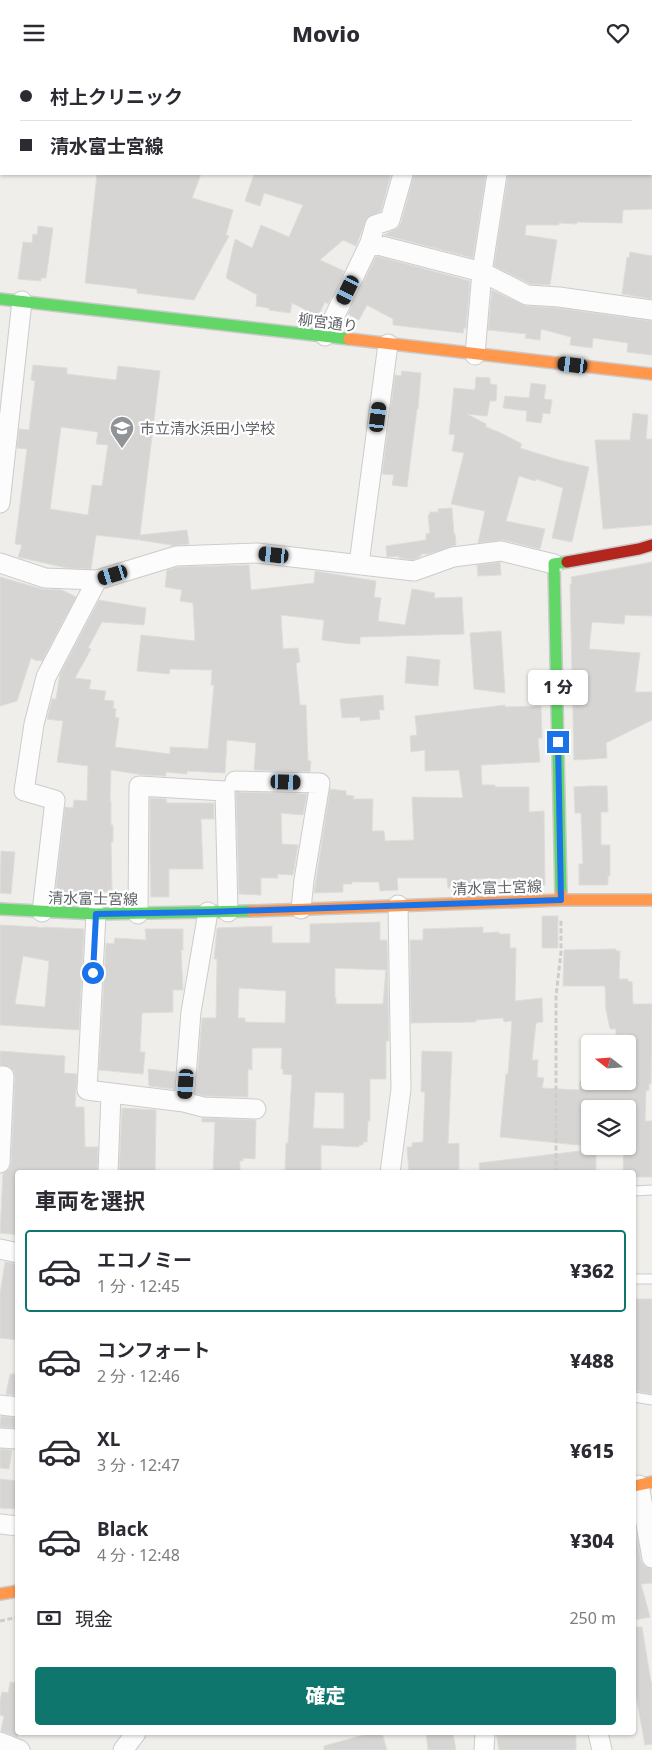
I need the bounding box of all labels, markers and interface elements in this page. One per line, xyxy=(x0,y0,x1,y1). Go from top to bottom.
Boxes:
text: Movio xyxy=(292,18,360,48)
icon: menu xyxy=(20,19,48,47)
icon: heart xyxy=(604,19,632,47)
text: 村上クリニック xyxy=(50,84,183,110)
text: 清水富士宮線 xyxy=(50,133,164,159)
car xyxy=(334,273,361,307)
street label: 柳宮通り xyxy=(297,308,359,336)
car xyxy=(557,356,588,374)
car xyxy=(368,401,387,433)
school or university icon: 市立清水浜田小学校 xyxy=(109,415,135,449)
place label: 市立清水浜田小学校 xyxy=(140,418,275,438)
car xyxy=(258,546,289,564)
car xyxy=(96,563,129,587)
callout: 1 分 xyxy=(528,669,588,705)
text: 1 分 xyxy=(543,676,573,698)
route end xyxy=(547,731,569,753)
car xyxy=(270,774,301,790)
street label: 清水富士宮線 xyxy=(452,875,542,899)
street label: 清水富士宮線 xyxy=(48,887,138,909)
route start xyxy=(82,962,104,984)
north arrow xyxy=(581,1035,636,1090)
map controls xyxy=(581,1035,636,1155)
car xyxy=(177,1069,194,1099)
button: layers xyxy=(581,1100,636,1155)
text: 車両を選択 xyxy=(35,1185,145,1215)
text: エコノミー xyxy=(97,1247,192,1273)
icon: car xyxy=(37,1249,82,1294)
text: ¥362 xyxy=(570,1258,614,1284)
text: 1 分 · 12:45 xyxy=(97,1275,180,1297)
text: コンフォート xyxy=(97,1337,210,1363)
icon: car xyxy=(37,1339,82,1384)
text: ¥488 xyxy=(570,1348,614,1374)
text: 2 分 · 12:46 xyxy=(97,1365,180,1387)
text: XL xyxy=(97,1426,120,1452)
icon: car xyxy=(37,1429,82,1474)
text: ¥615 xyxy=(570,1438,614,1464)
text: 3 分 · 12:47 xyxy=(97,1454,180,1476)
text: Black xyxy=(97,1516,148,1542)
icon: car xyxy=(37,1519,82,1564)
text: ¥304 xyxy=(570,1528,614,1554)
text: 4 分 · 12:48 xyxy=(97,1544,180,1566)
icon: cash xyxy=(35,1604,63,1632)
text: 現金 xyxy=(75,1606,113,1632)
text: 250 m xyxy=(569,1607,616,1629)
button: 確定 xyxy=(35,1667,616,1725)

